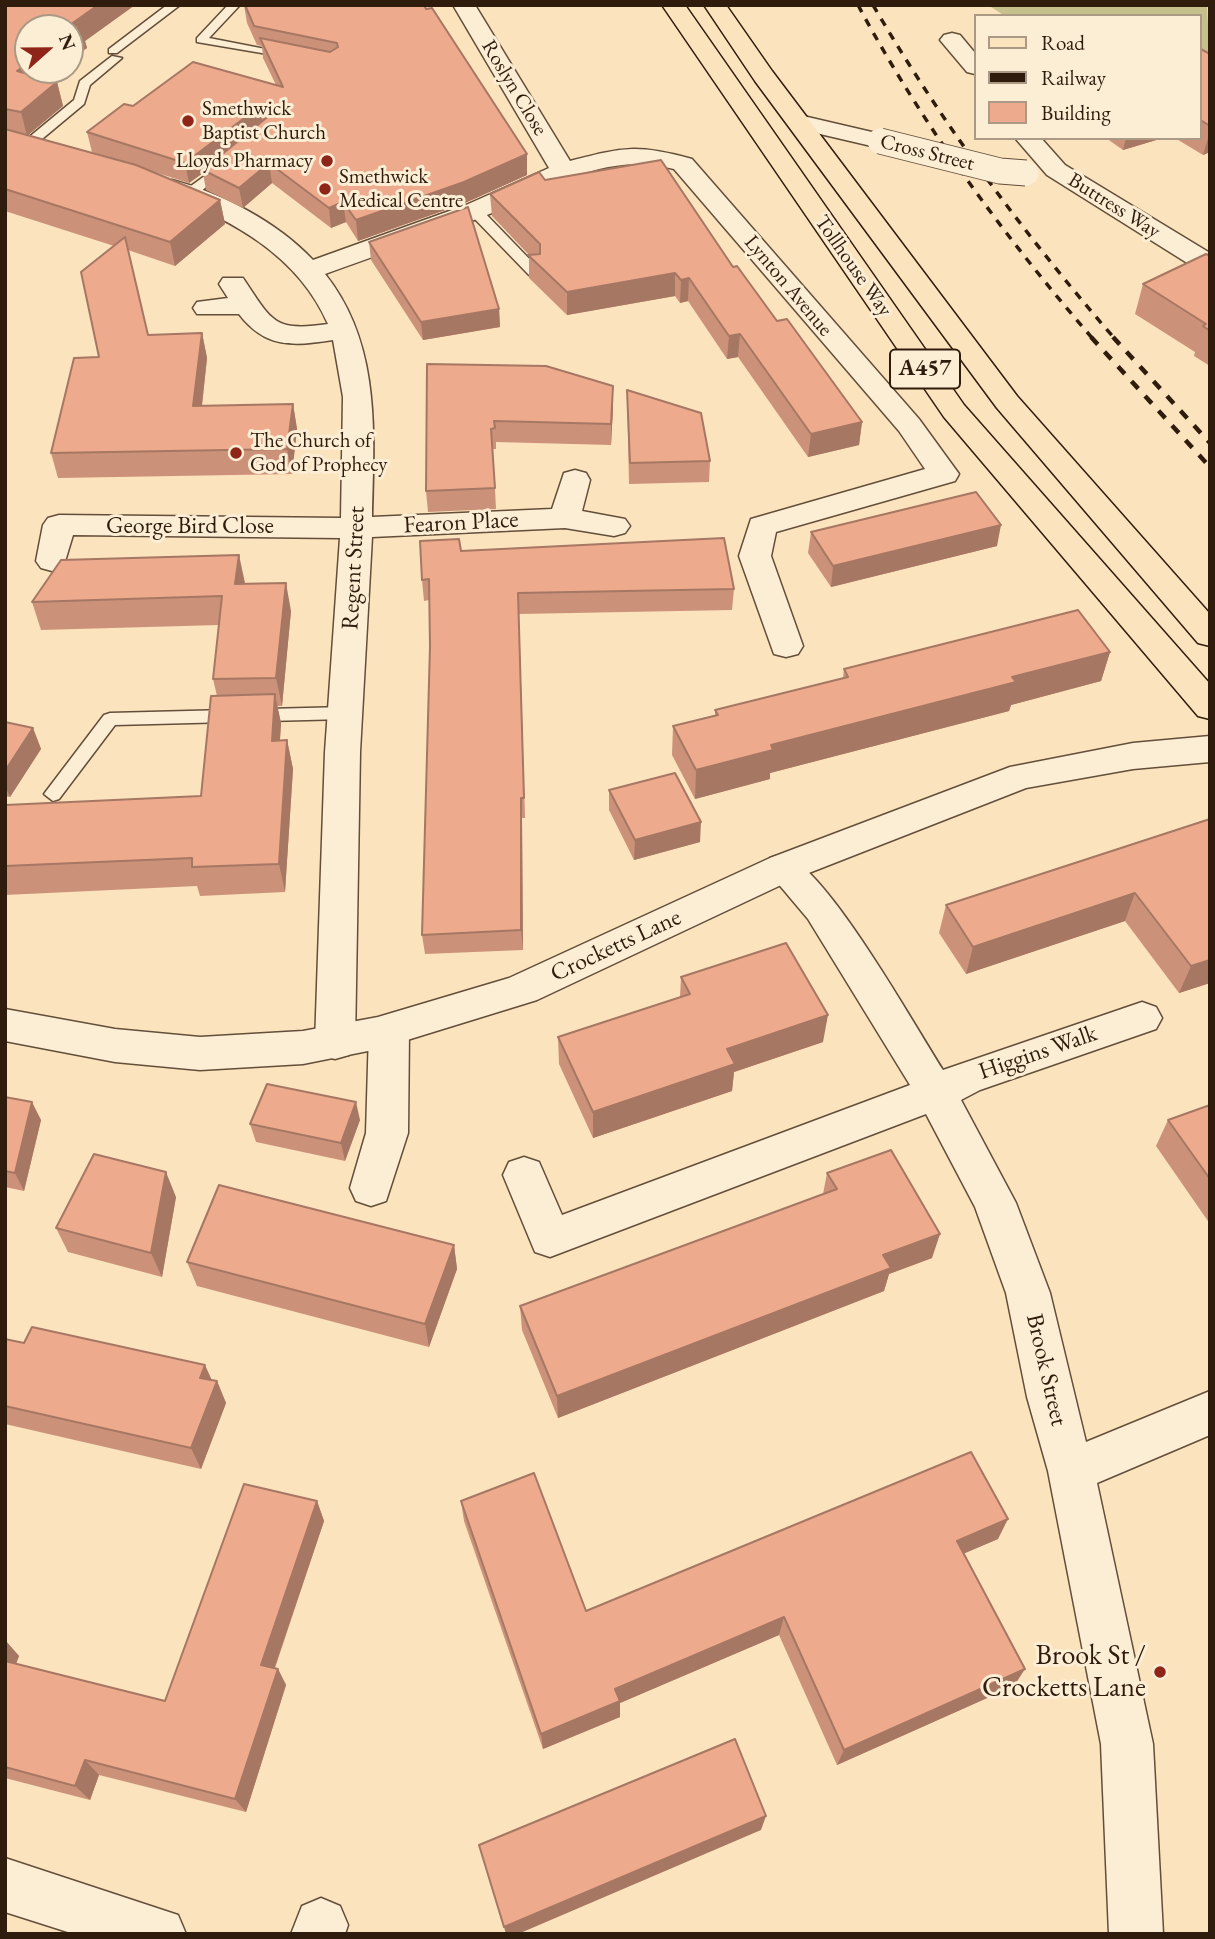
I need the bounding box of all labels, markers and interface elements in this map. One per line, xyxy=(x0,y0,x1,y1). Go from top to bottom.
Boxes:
north arrow xyxy=(14,14,84,84)
legend xyxy=(974,14,1201,140)
text: Road xyxy=(1041,29,1085,56)
text: N xyxy=(53,30,82,54)
street label: Roslyn Close xyxy=(476,36,552,140)
text: Railway xyxy=(1041,64,1106,91)
place label: Smethwick Baptist Church xyxy=(202,96,326,146)
text: Building xyxy=(1041,99,1111,126)
marker: Smethwick Baptist Church xyxy=(180,113,196,129)
street label: Cross Street xyxy=(877,129,977,177)
place label: Lloyds Pharmacy xyxy=(176,148,313,174)
marker: Lloyds Pharmacy xyxy=(319,153,335,169)
place label: Smethwick Medical Centre xyxy=(339,164,463,214)
street label: Buttress Way xyxy=(1063,168,1165,244)
marker: Smethwick Medical Centre xyxy=(317,181,333,197)
street label: Tollhouse Way xyxy=(809,210,897,322)
street label: Lynton Avenue xyxy=(738,230,838,342)
road number: A457 xyxy=(890,350,960,388)
place label: The Church of God of Prophecy xyxy=(250,428,388,478)
marker: The Church of God of Prophecy xyxy=(228,445,244,461)
street label: Regent Street xyxy=(336,505,372,631)
street label: Fearon Place xyxy=(403,506,519,540)
street label: George Bird Close xyxy=(106,512,274,540)
street label: Crocketts Lane xyxy=(546,903,686,989)
street label: Higgins Walk xyxy=(975,1019,1101,1087)
street label: Brook Street xyxy=(1019,1311,1073,1429)
place label: Brook St / Crocketts Lane xyxy=(982,1639,1146,1705)
marker: Brook St / Crocketts Lane xyxy=(1152,1664,1168,1680)

